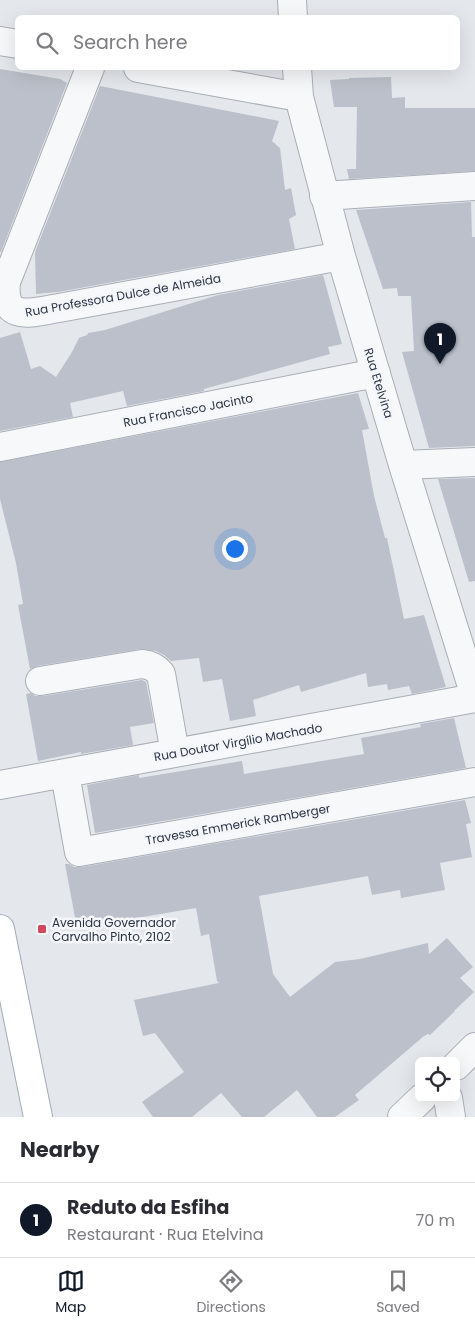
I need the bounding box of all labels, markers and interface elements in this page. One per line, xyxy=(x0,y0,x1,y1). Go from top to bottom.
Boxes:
search box xyxy=(15,15,460,70)
icon: search xyxy=(33,29,61,57)
text: Search here xyxy=(73,29,187,56)
street label: Rua Professora Dulce de Almeida xyxy=(24,269,222,321)
pin: 1 xyxy=(424,323,456,364)
street label: Rua Etelvina xyxy=(360,346,398,420)
street label: Rua Francisco Jacinto xyxy=(122,389,255,431)
your location xyxy=(222,536,248,562)
street label: Rua Doutor Virgílio Machado xyxy=(153,719,324,765)
street label: Travessa Emmerick Ramberger xyxy=(144,799,332,849)
place label: Avenida Governador Carvalho Pinto, 2102 xyxy=(52,914,177,945)
marker: Avenida Governador Carvalho Pinto, 2102 xyxy=(36,923,48,935)
map controls xyxy=(415,1057,460,1102)
button: locate xyxy=(415,1057,460,1102)
text: Nearby xyxy=(20,1135,100,1164)
text: Reduto da Esfiha xyxy=(67,1194,230,1221)
text: 1 xyxy=(33,1209,39,1232)
text: 70 m xyxy=(415,1209,455,1232)
text: Restaurant · Rua Etelvina xyxy=(67,1223,264,1246)
tab: Map xyxy=(55,1267,86,1318)
tab: Directions xyxy=(196,1267,266,1318)
tab: Saved xyxy=(376,1267,420,1318)

